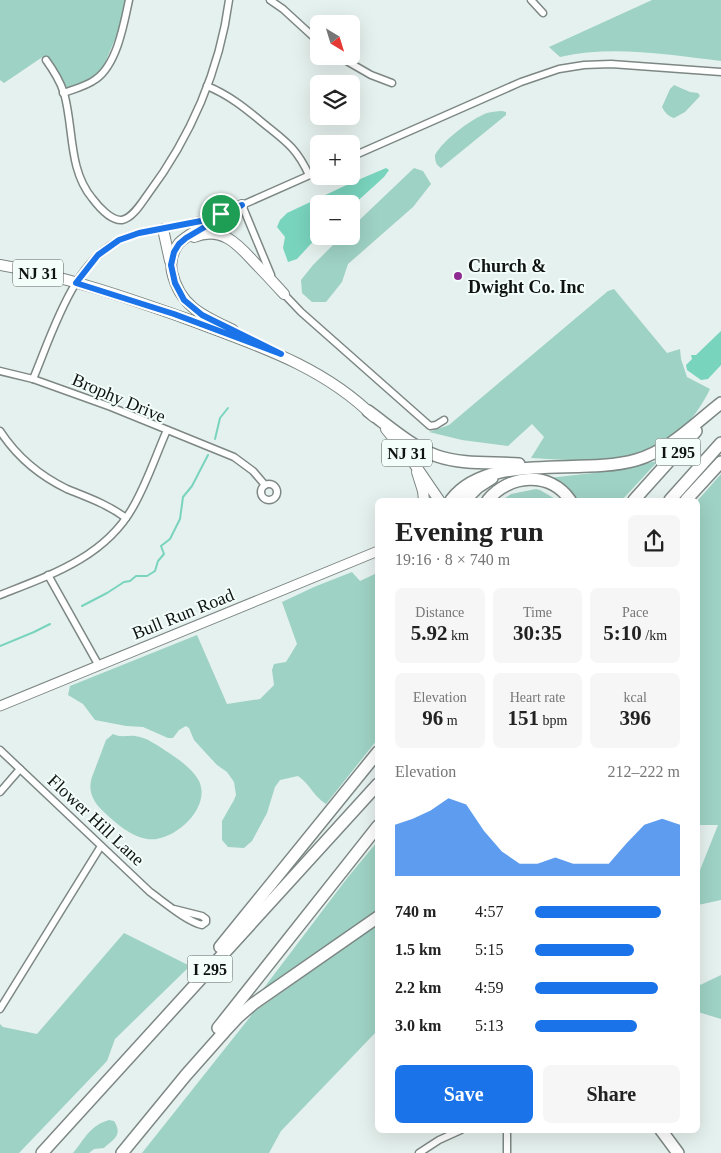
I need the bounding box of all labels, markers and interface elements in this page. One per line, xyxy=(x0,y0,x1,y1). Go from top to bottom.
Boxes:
north arrow xyxy=(310,15,360,65)
map controls xyxy=(310,15,360,245)
button: layers xyxy=(310,75,360,125)
button: + xyxy=(310,135,360,185)
pin xyxy=(200,193,242,235)
button: − xyxy=(310,195,360,245)
icon: arrive xyxy=(207,200,235,228)
place label: Church & Dwight Co. Inc xyxy=(468,256,585,297)
road number: NJ 31 xyxy=(13,260,63,286)
marker: Church & Dwight Co. Inc xyxy=(452,270,464,282)
street label: Brophy Drive xyxy=(69,369,169,427)
road number: I 295 xyxy=(656,438,700,466)
road number: NJ 31 xyxy=(382,439,432,466)
button: share xyxy=(628,515,680,567)
text: Evening run xyxy=(395,516,544,547)
text: 19:16 · 8 × 740 m xyxy=(395,551,510,568)
street label: Bull Run Road xyxy=(129,584,237,644)
text: Distance xyxy=(415,605,464,620)
text: Time xyxy=(523,605,552,620)
text: Pace xyxy=(622,605,648,620)
text: 5.92 xyxy=(411,621,448,645)
text: 30:35 xyxy=(513,621,562,645)
text: 5:10 xyxy=(603,621,642,645)
text: km xyxy=(448,628,469,643)
text: /km xyxy=(642,628,667,643)
text: Elevation xyxy=(413,690,467,705)
text: Heart rate xyxy=(510,690,565,705)
text: kcal xyxy=(623,690,647,705)
text: 96 xyxy=(422,706,443,730)
text: 151 xyxy=(508,706,539,730)
text: 396 xyxy=(619,706,651,730)
text: m xyxy=(443,713,458,728)
text: bpm xyxy=(539,713,567,728)
text: Elevation xyxy=(395,763,456,780)
text: 212–222 m xyxy=(608,763,680,780)
street label: Flower Hill Lane xyxy=(44,770,148,870)
text: 740 m xyxy=(395,903,436,920)
text: 4:57 xyxy=(475,903,503,920)
text: 1.5 km xyxy=(395,941,441,958)
text: 5:15 xyxy=(475,941,503,958)
road number: I 295 xyxy=(188,956,232,982)
text: 2.2 km xyxy=(395,979,441,996)
text: 4:59 xyxy=(475,979,503,996)
text: 3.0 km xyxy=(395,1017,441,1034)
text: 5:13 xyxy=(475,1017,503,1034)
button: Save xyxy=(395,1065,533,1123)
button: Share xyxy=(543,1065,680,1123)

